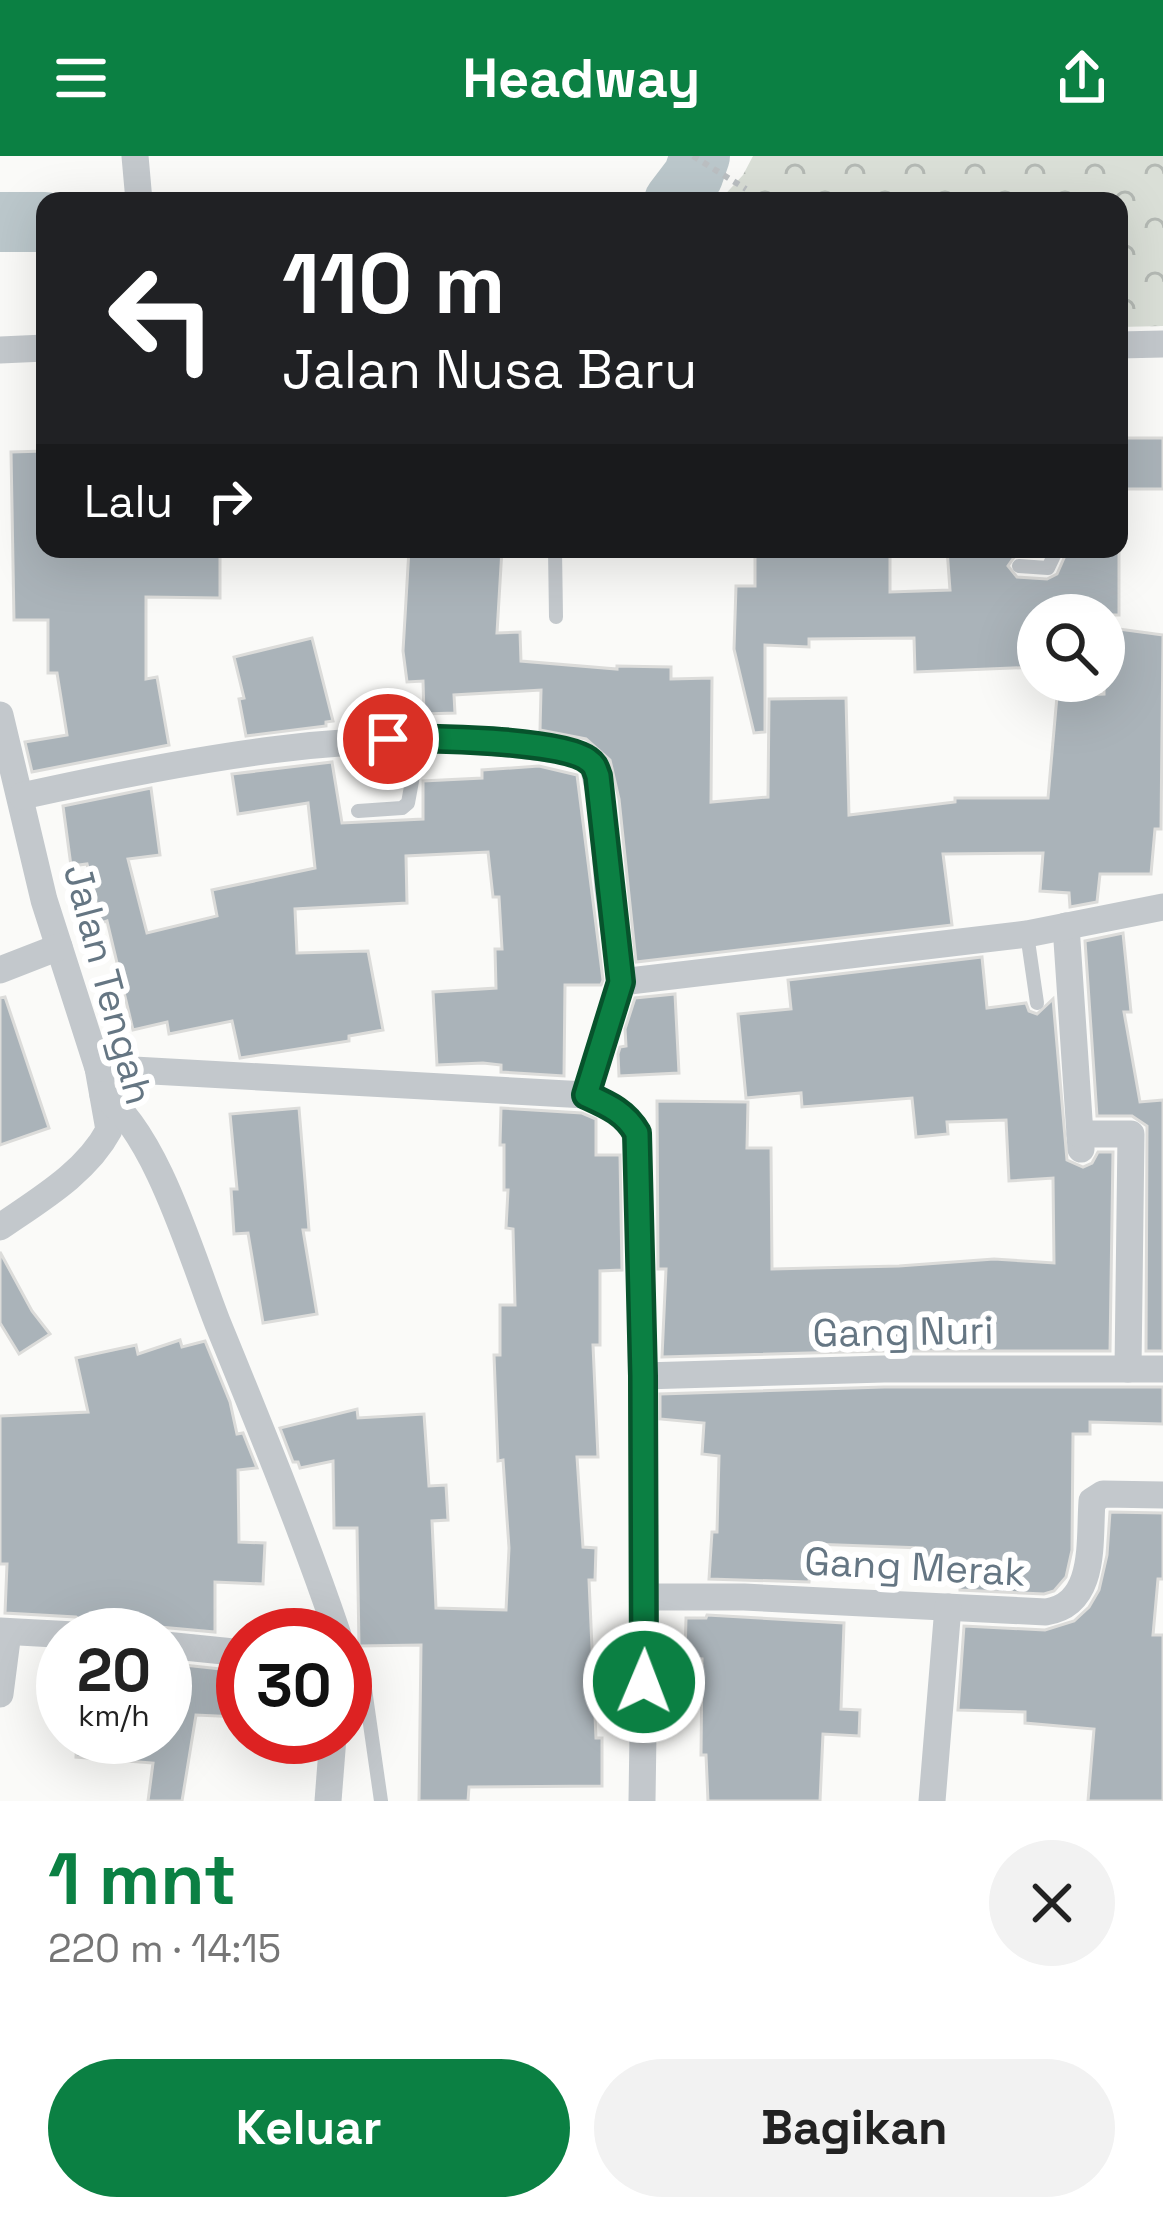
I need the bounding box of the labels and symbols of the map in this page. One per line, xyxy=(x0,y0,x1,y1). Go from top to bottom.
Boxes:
pin xyxy=(337,688,439,790)
street label: Jalan Tengah xyxy=(53,859,164,1110)
street label: Gang Nuri xyxy=(812,1305,994,1358)
street label: Gang Merak xyxy=(803,1536,1027,1597)
speed limit sign: 30 xyxy=(216,1608,372,1764)
position arrow xyxy=(581,1619,707,1745)

